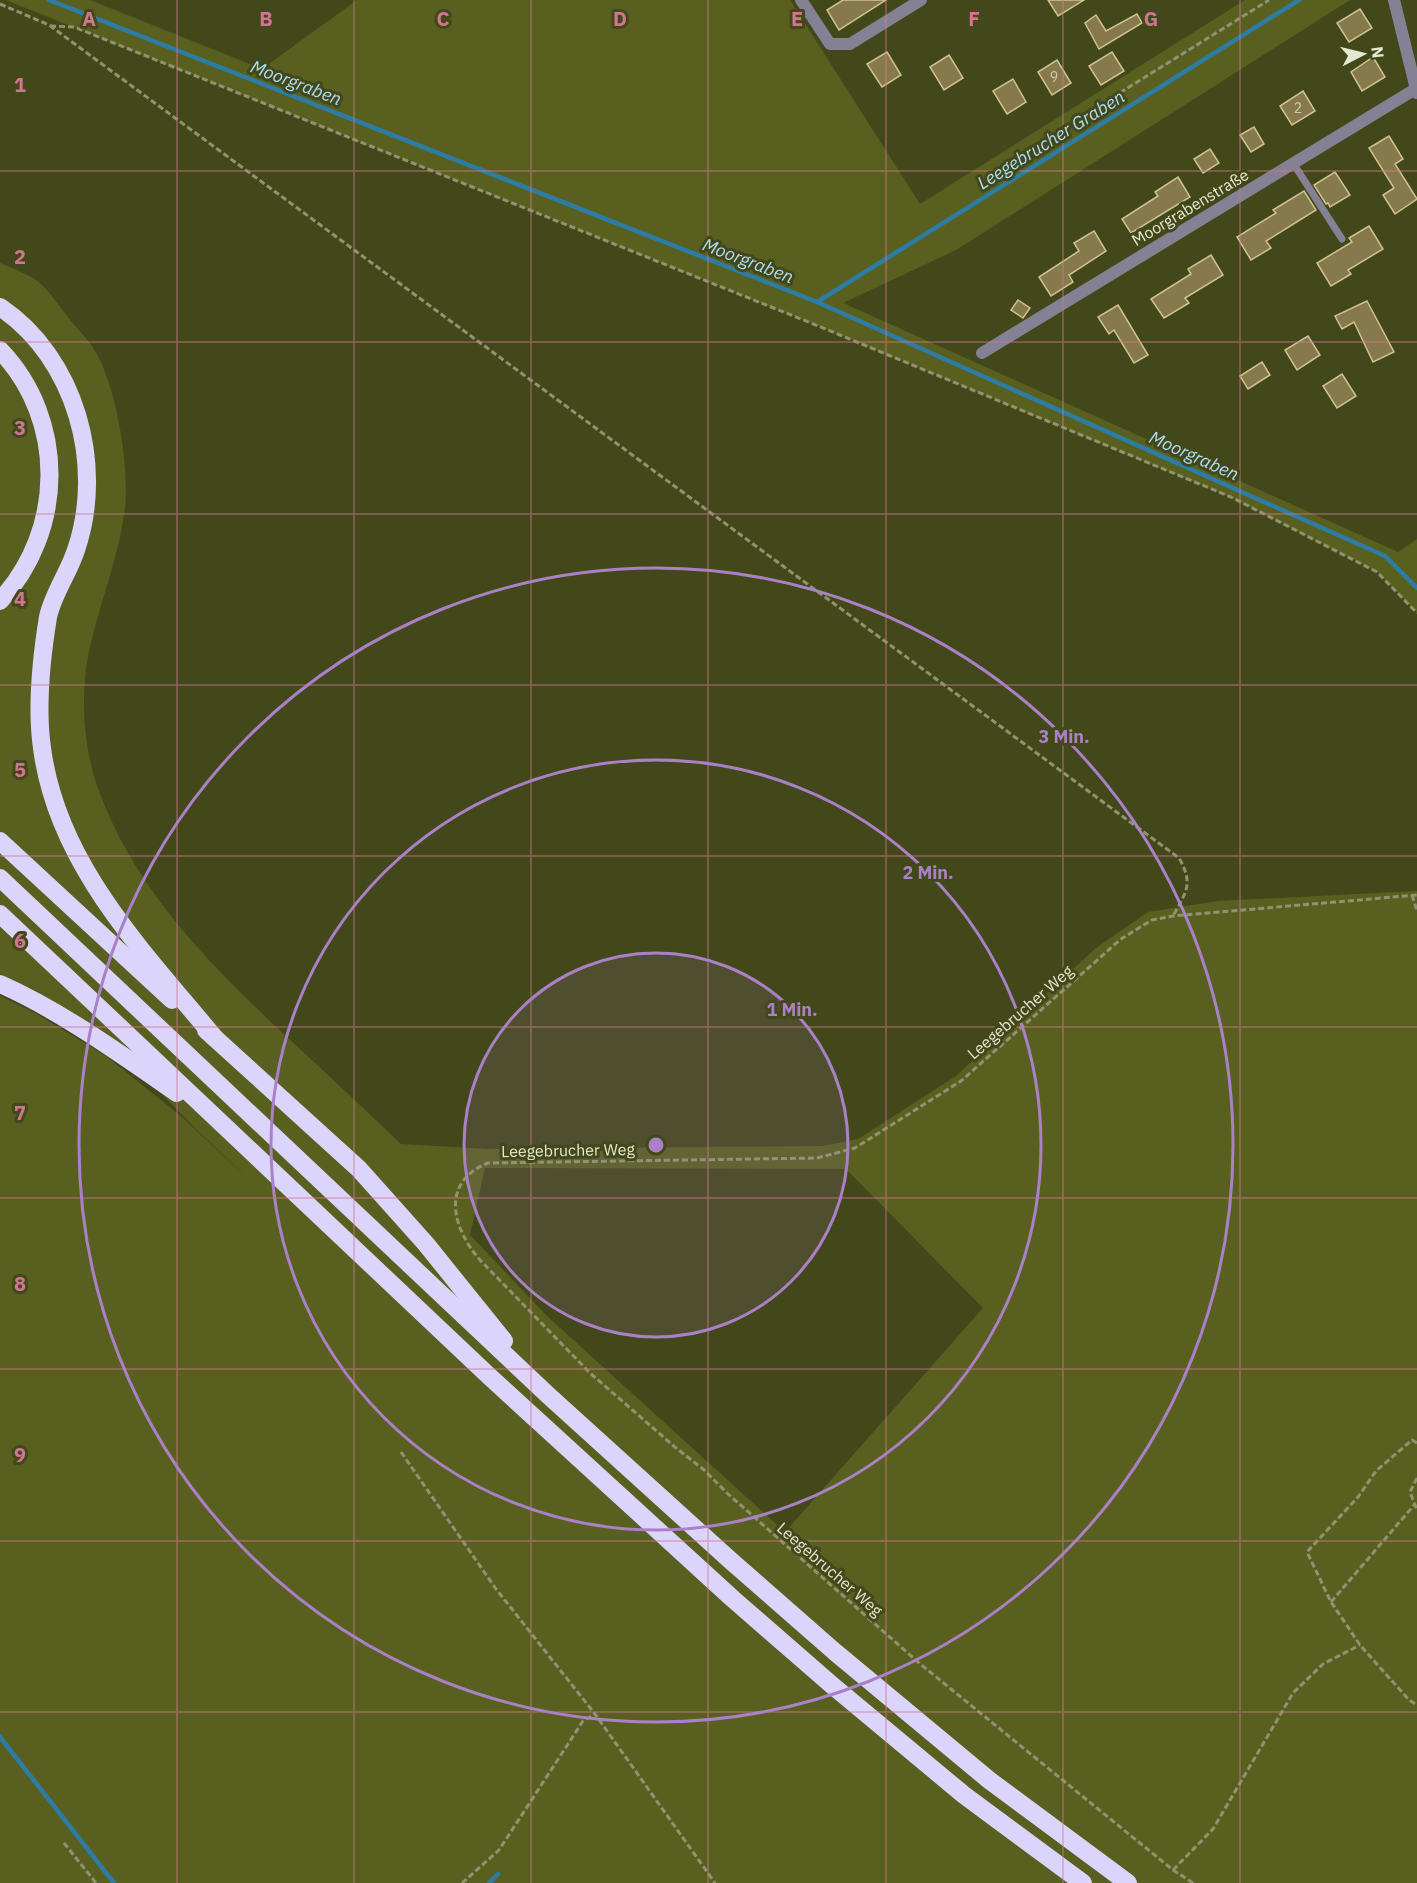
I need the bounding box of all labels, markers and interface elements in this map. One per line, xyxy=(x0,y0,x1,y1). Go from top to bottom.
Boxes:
text: A xyxy=(82,5,96,32)
text: B xyxy=(259,5,273,32)
text: C xyxy=(436,5,450,32)
text: D xyxy=(613,5,627,32)
text: E xyxy=(791,5,803,32)
text: F xyxy=(968,5,980,32)
text: G xyxy=(1144,5,1158,32)
north arrow xyxy=(1333,24,1393,84)
text: N xyxy=(1367,45,1389,59)
water label: Moorgraben xyxy=(247,55,345,110)
house number: 9 xyxy=(1050,68,1058,86)
text: 1 xyxy=(14,71,26,98)
water label: Leegebrucher Graben xyxy=(973,85,1129,194)
house number: 2 xyxy=(1294,99,1302,117)
street label: Moorgrabenstraße xyxy=(1128,164,1252,250)
water label: Moorgraben xyxy=(699,233,797,288)
text: 2 xyxy=(14,243,26,270)
text: 3 xyxy=(14,414,26,441)
water label: Moorgraben xyxy=(1146,426,1243,486)
text: 4 xyxy=(14,585,26,612)
text: 3 Min. xyxy=(1038,725,1090,748)
text: 5 xyxy=(14,756,26,783)
text: 2 Min. xyxy=(902,861,954,884)
text: 6 xyxy=(14,927,26,954)
street label: Leegebrucher Weg xyxy=(963,960,1077,1063)
text: 1 Min. xyxy=(766,998,818,1021)
text: 7 xyxy=(14,1099,26,1126)
centre of rings xyxy=(646,1135,666,1155)
street label: Leegebrucher Weg xyxy=(501,1139,636,1161)
text: 8 xyxy=(14,1270,26,1297)
text: 9 xyxy=(14,1441,26,1468)
street label: Leegebrucher Weg xyxy=(773,1518,887,1621)

